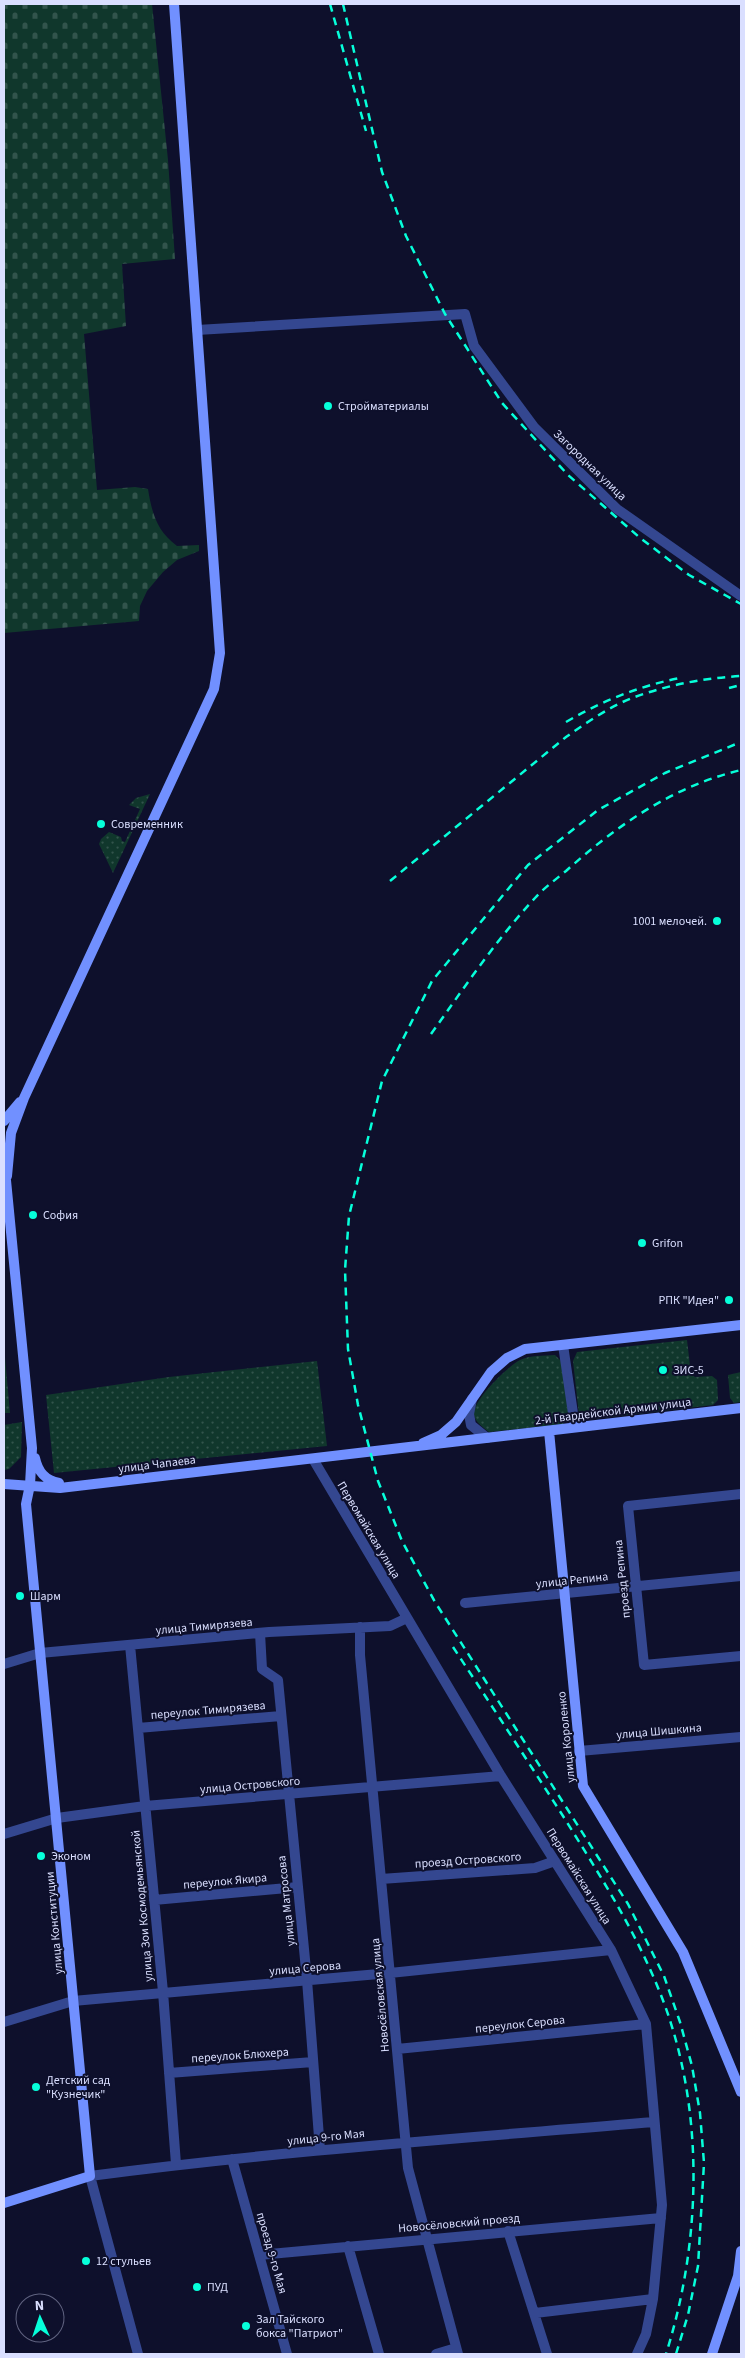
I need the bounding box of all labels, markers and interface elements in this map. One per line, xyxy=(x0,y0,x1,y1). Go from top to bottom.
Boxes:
place label: Стройматериалы xyxy=(338,398,429,415)
marker: Стройматериалы xyxy=(322,400,334,412)
street label: Загородная улица xyxy=(549,426,630,505)
place label: Современник xyxy=(111,816,183,833)
marker: Современник xyxy=(95,818,107,830)
place label: 1001 мелочей. xyxy=(632,913,707,930)
marker: 1001 мелочей. xyxy=(711,915,723,927)
place label: София xyxy=(43,1207,78,1224)
marker: София xyxy=(27,1209,39,1221)
place label: Grifon xyxy=(652,1235,683,1252)
marker: Grifon xyxy=(636,1237,648,1249)
place label: РПК "Идея" xyxy=(659,1292,719,1309)
marker: РПК "Идея" xyxy=(723,1294,735,1306)
place label: ЗИС-5 xyxy=(673,1362,704,1379)
marker: ЗИС-5 xyxy=(657,1364,669,1376)
street label: 2-й Гвардейской Армии улица xyxy=(534,1393,692,1430)
street label: улица Чапаева xyxy=(117,1451,197,1478)
street label: Первомайская улица xyxy=(333,1478,404,1582)
street label: проезд Репина xyxy=(610,1539,635,1619)
street label: улица Репина xyxy=(535,1568,609,1593)
place label: Шарм xyxy=(30,1588,61,1605)
marker: Шарм xyxy=(14,1590,26,1602)
street label: улица Тимирязева xyxy=(155,1614,253,1639)
street label: улица Короленко xyxy=(553,1690,580,1783)
street label: переулок Тимирязева xyxy=(150,1697,266,1724)
street label: улица Шишкина xyxy=(616,1719,702,1744)
street label: улица Островского xyxy=(199,1773,301,1798)
street label: Первомайская улица xyxy=(542,1825,615,1928)
street label: улица Зои Космодемьянской xyxy=(127,1829,158,1983)
place label: Эконом xyxy=(51,1848,91,1865)
street label: проезд Островского xyxy=(414,1848,522,1873)
marker: Эконом xyxy=(35,1850,47,1862)
street label: улица Матросова xyxy=(273,1855,300,1947)
street label: переулок Якира xyxy=(182,1869,268,1894)
street label: улица Конституции xyxy=(42,1871,67,1975)
street label: Новосёловская улица xyxy=(367,1937,394,2053)
street label: улица Серова xyxy=(268,1957,342,1980)
street label: переулок Серова xyxy=(474,2011,566,2038)
street label: переулок Блюхера xyxy=(191,2044,289,2067)
place label: Детский сад "Кузнечик" xyxy=(46,2072,111,2103)
marker: Детский сад "Кузнечик" xyxy=(30,2081,42,2093)
street label: улица 9-го Мая xyxy=(286,2125,366,2150)
street label: проезд 9-го Мая xyxy=(252,2210,291,2296)
street label: Новосёловский проезд xyxy=(397,2210,521,2237)
place label: 12 стульев xyxy=(96,2253,151,2270)
marker: 12 стульев xyxy=(80,2255,92,2267)
place label: ПУД xyxy=(207,2279,228,2296)
marker: ПУД xyxy=(191,2281,203,2293)
north arrow xyxy=(15,2293,65,2343)
text: N xyxy=(34,2296,45,2316)
place label: Зал Тайского бокса "Патриот" xyxy=(256,2311,343,2342)
marker: Зал Тайского бокса "Патриот" xyxy=(240,2320,252,2332)

